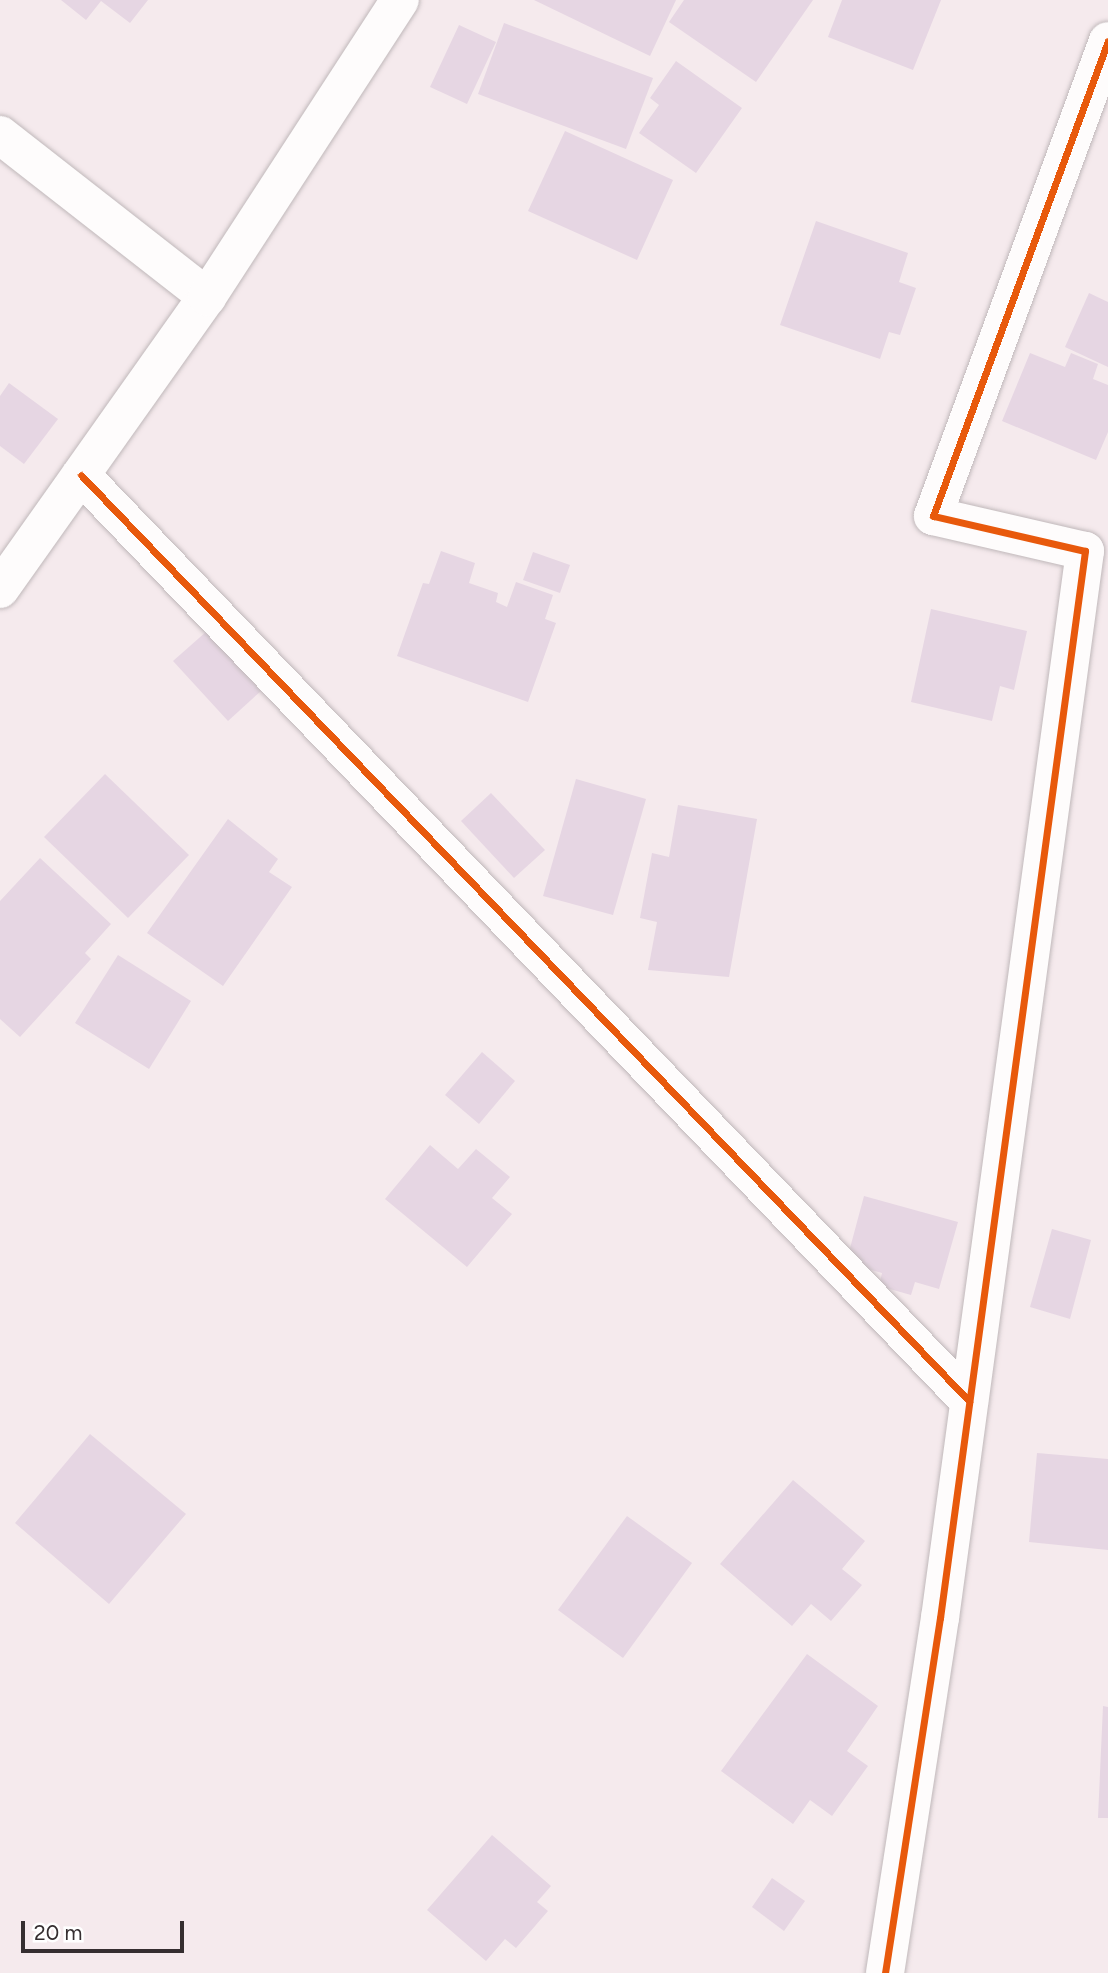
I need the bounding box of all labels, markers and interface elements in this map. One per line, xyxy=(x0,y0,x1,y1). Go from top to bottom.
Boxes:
scale bar xyxy=(24,1906,187,1950)
text: 20 m xyxy=(34,1920,82,1945)

